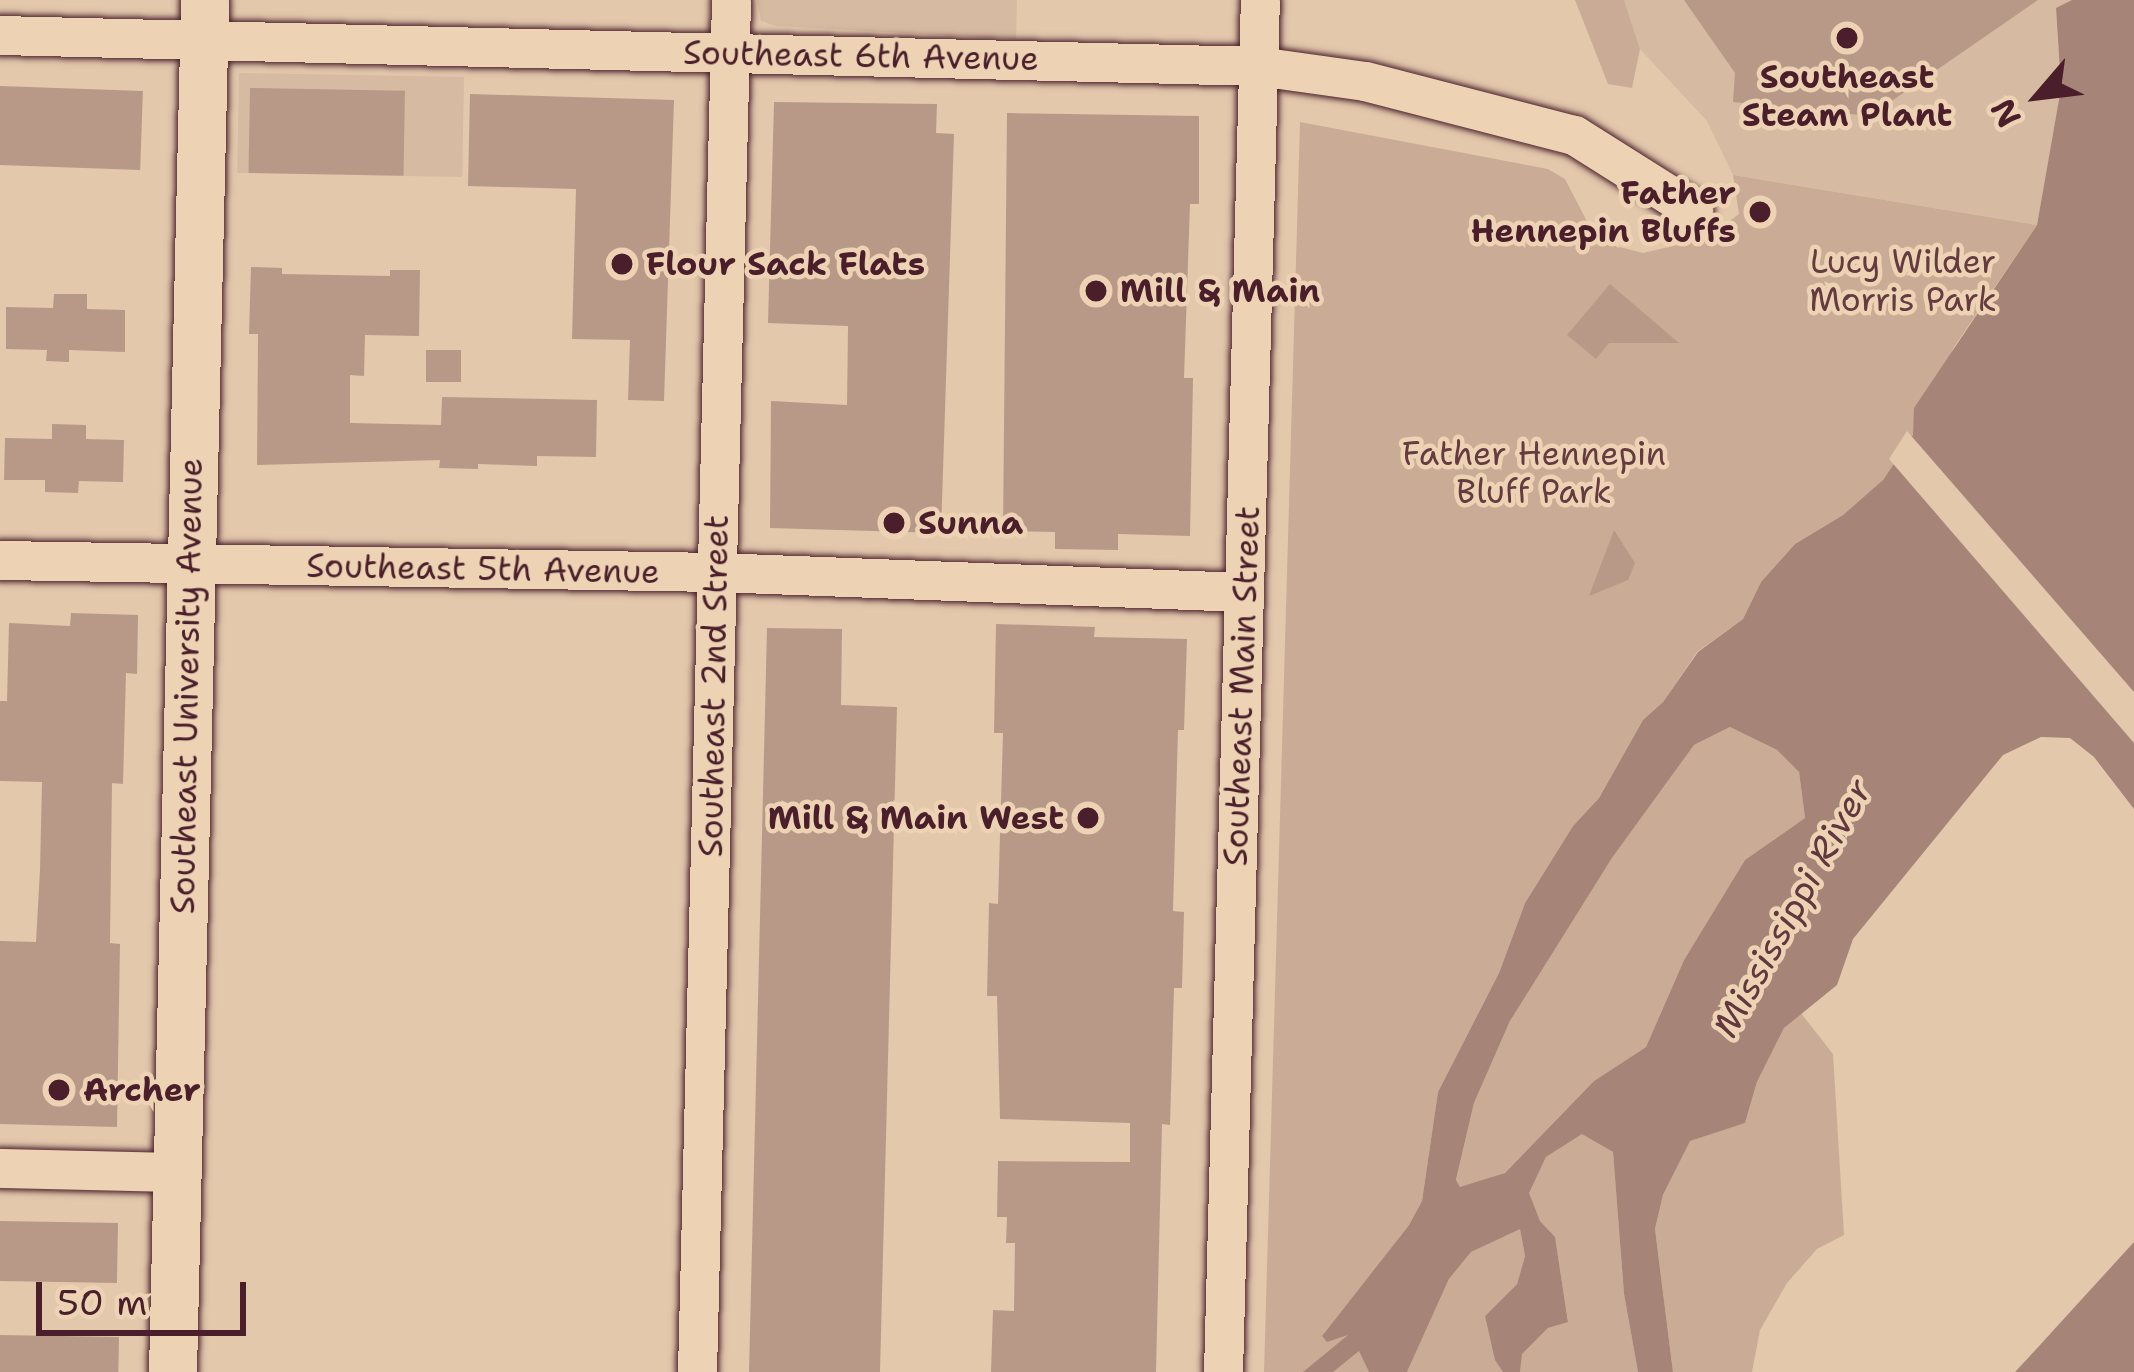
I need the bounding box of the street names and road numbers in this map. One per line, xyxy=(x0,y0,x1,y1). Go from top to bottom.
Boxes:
street label: Southeast 6th Avenue xyxy=(683,33,1039,79)
street label: Southeast University Avenue xyxy=(163,458,211,914)
street label: Southeast Main Street xyxy=(1216,505,1268,867)
street label: Southeast 2nd Street xyxy=(691,515,737,857)
street label: Southeast 5th Avenue xyxy=(306,546,660,592)

